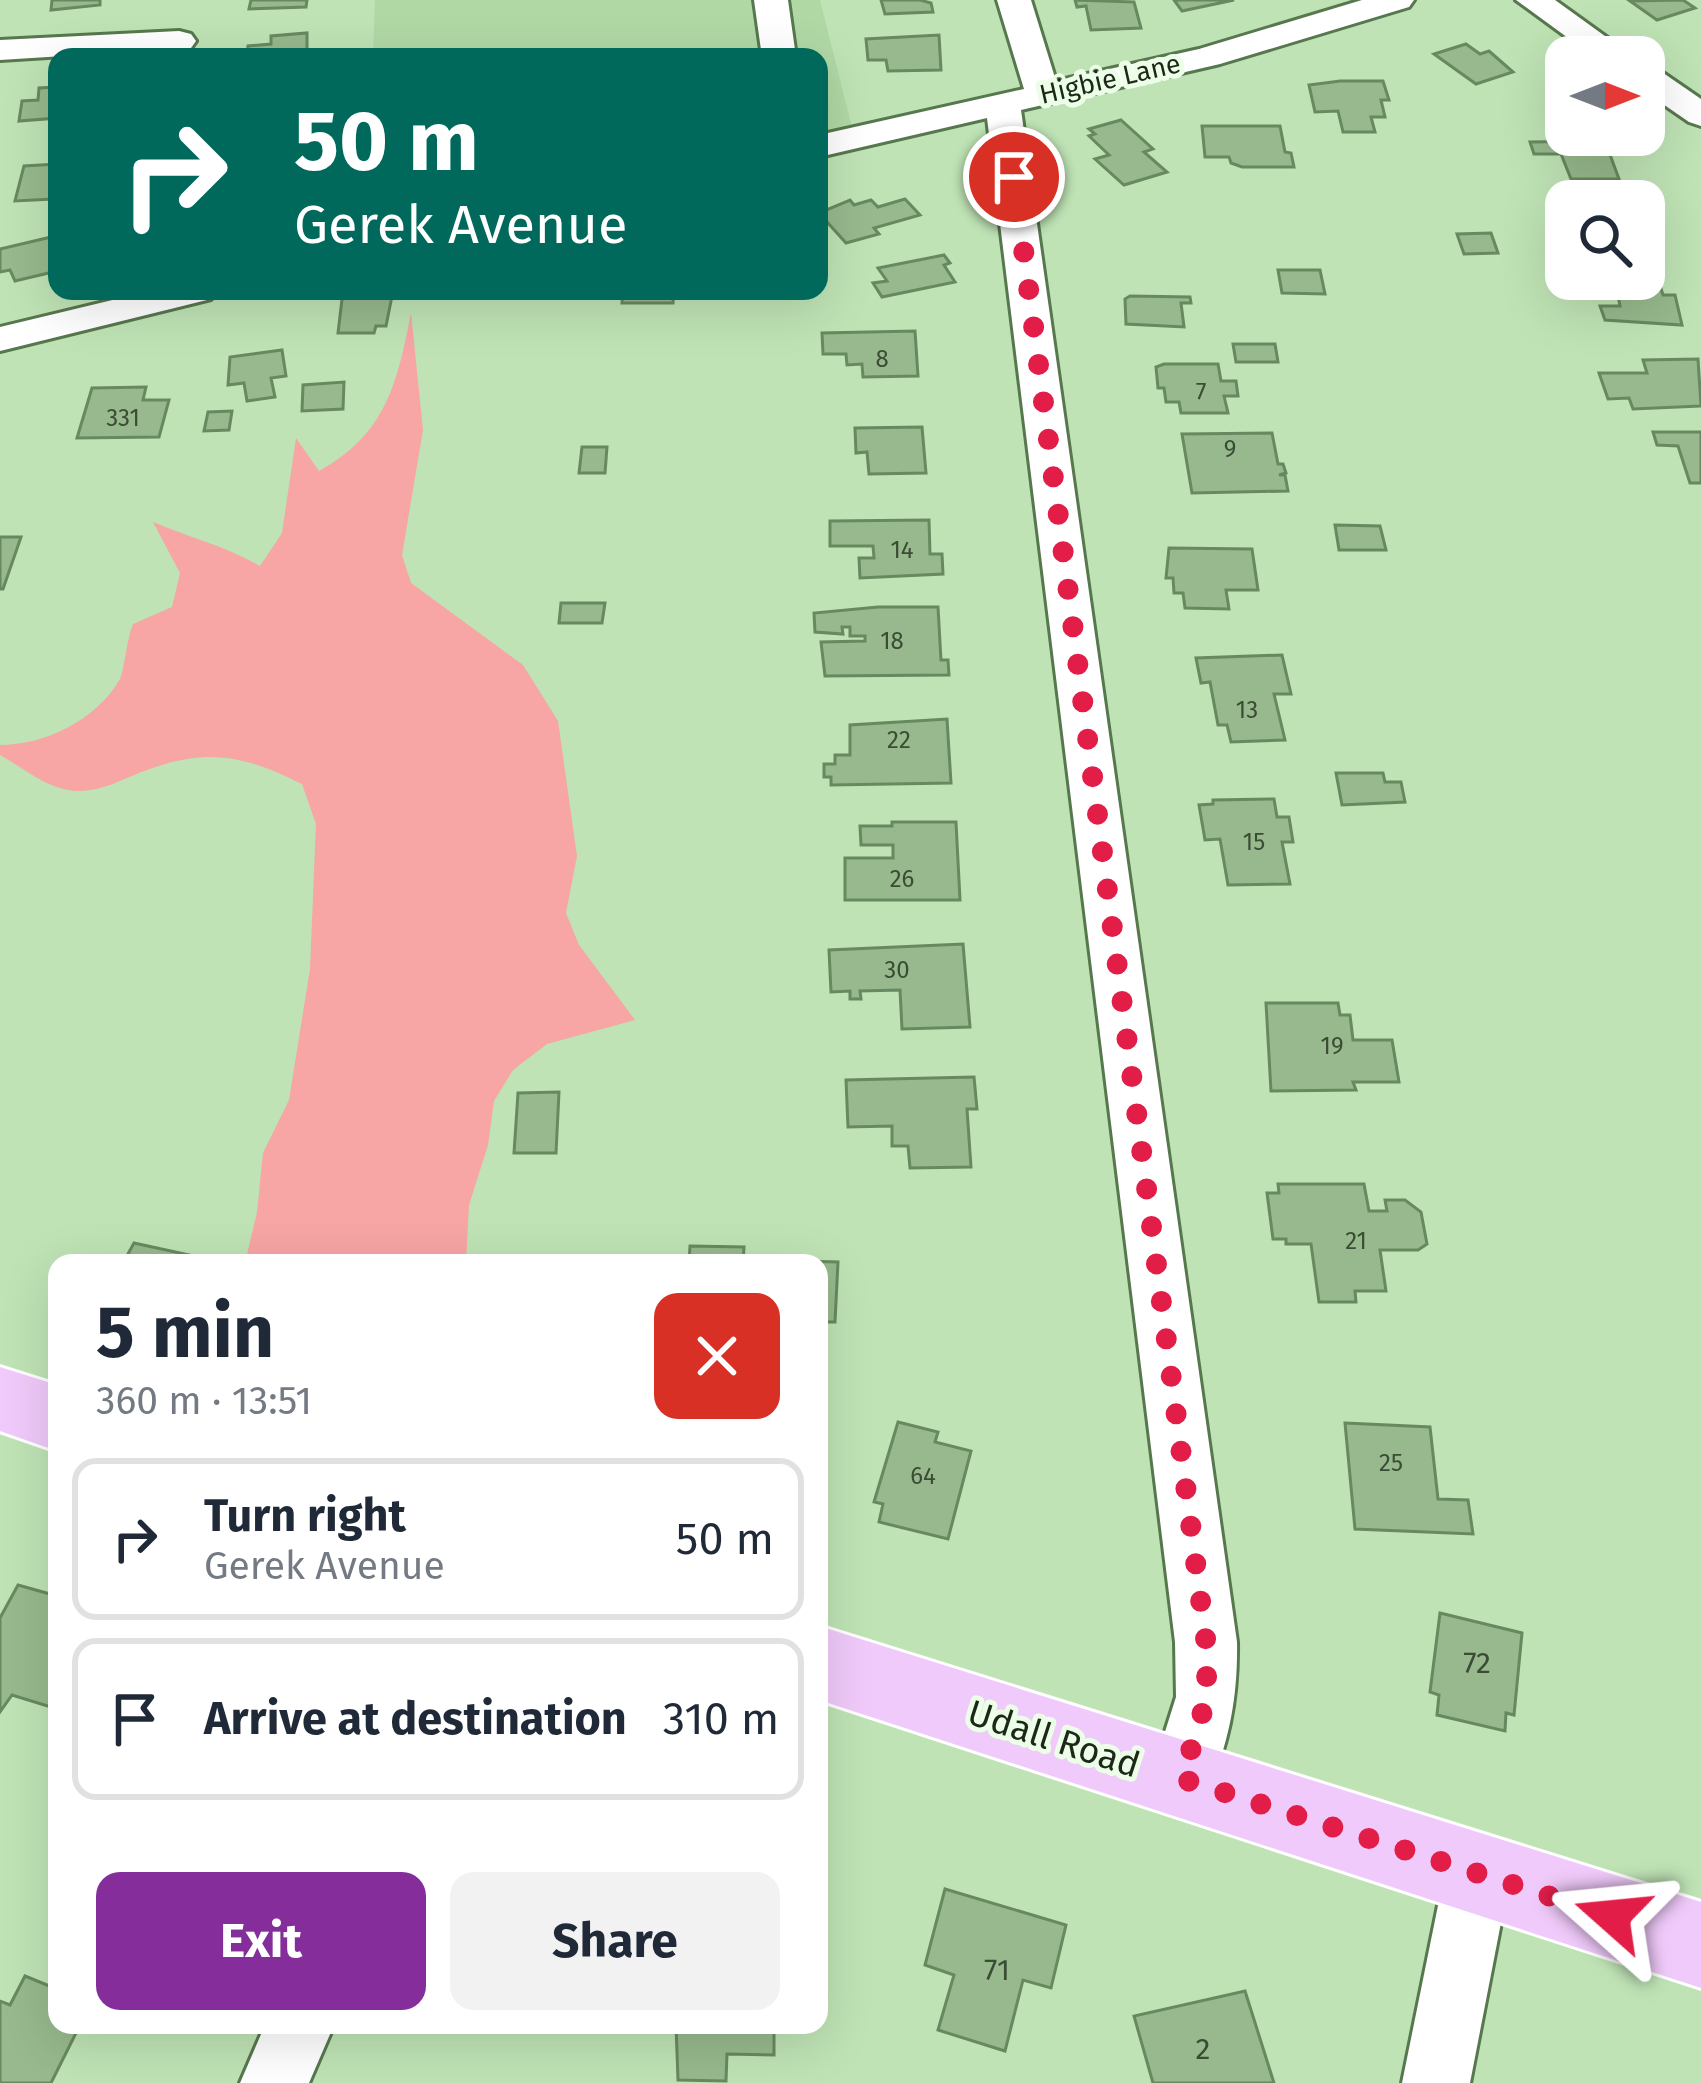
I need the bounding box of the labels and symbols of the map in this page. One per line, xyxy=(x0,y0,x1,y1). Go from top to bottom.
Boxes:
north arrow xyxy=(1545,36,1665,156)
street label: Higbie Lane xyxy=(1036,47,1184,111)
pin xyxy=(963,126,1065,228)
house number: 8 xyxy=(875,345,889,373)
house number: 7 xyxy=(1196,378,1206,406)
house number: 331 xyxy=(106,404,140,432)
house number: 9 xyxy=(1224,435,1236,463)
house number: 14 xyxy=(890,536,914,564)
house number: 18 xyxy=(880,627,904,655)
house number: 13 xyxy=(1236,696,1258,724)
house number: 22 xyxy=(887,726,911,754)
house number: 15 xyxy=(1243,828,1265,856)
house number: 26 xyxy=(890,865,914,893)
house number: 30 xyxy=(884,956,910,984)
house number: 19 xyxy=(1321,1032,1344,1060)
house number: 21 xyxy=(1345,1227,1367,1255)
house number: 25 xyxy=(1379,1449,1403,1477)
house number: 64 xyxy=(910,1462,936,1490)
house number: 72 xyxy=(1463,1645,1491,1681)
street label: Udall Road xyxy=(962,1690,1145,1787)
position arrow xyxy=(1549,1853,1675,1979)
house number: 71 xyxy=(984,1952,1010,1988)
house number: 2 xyxy=(1196,2031,1210,2067)

